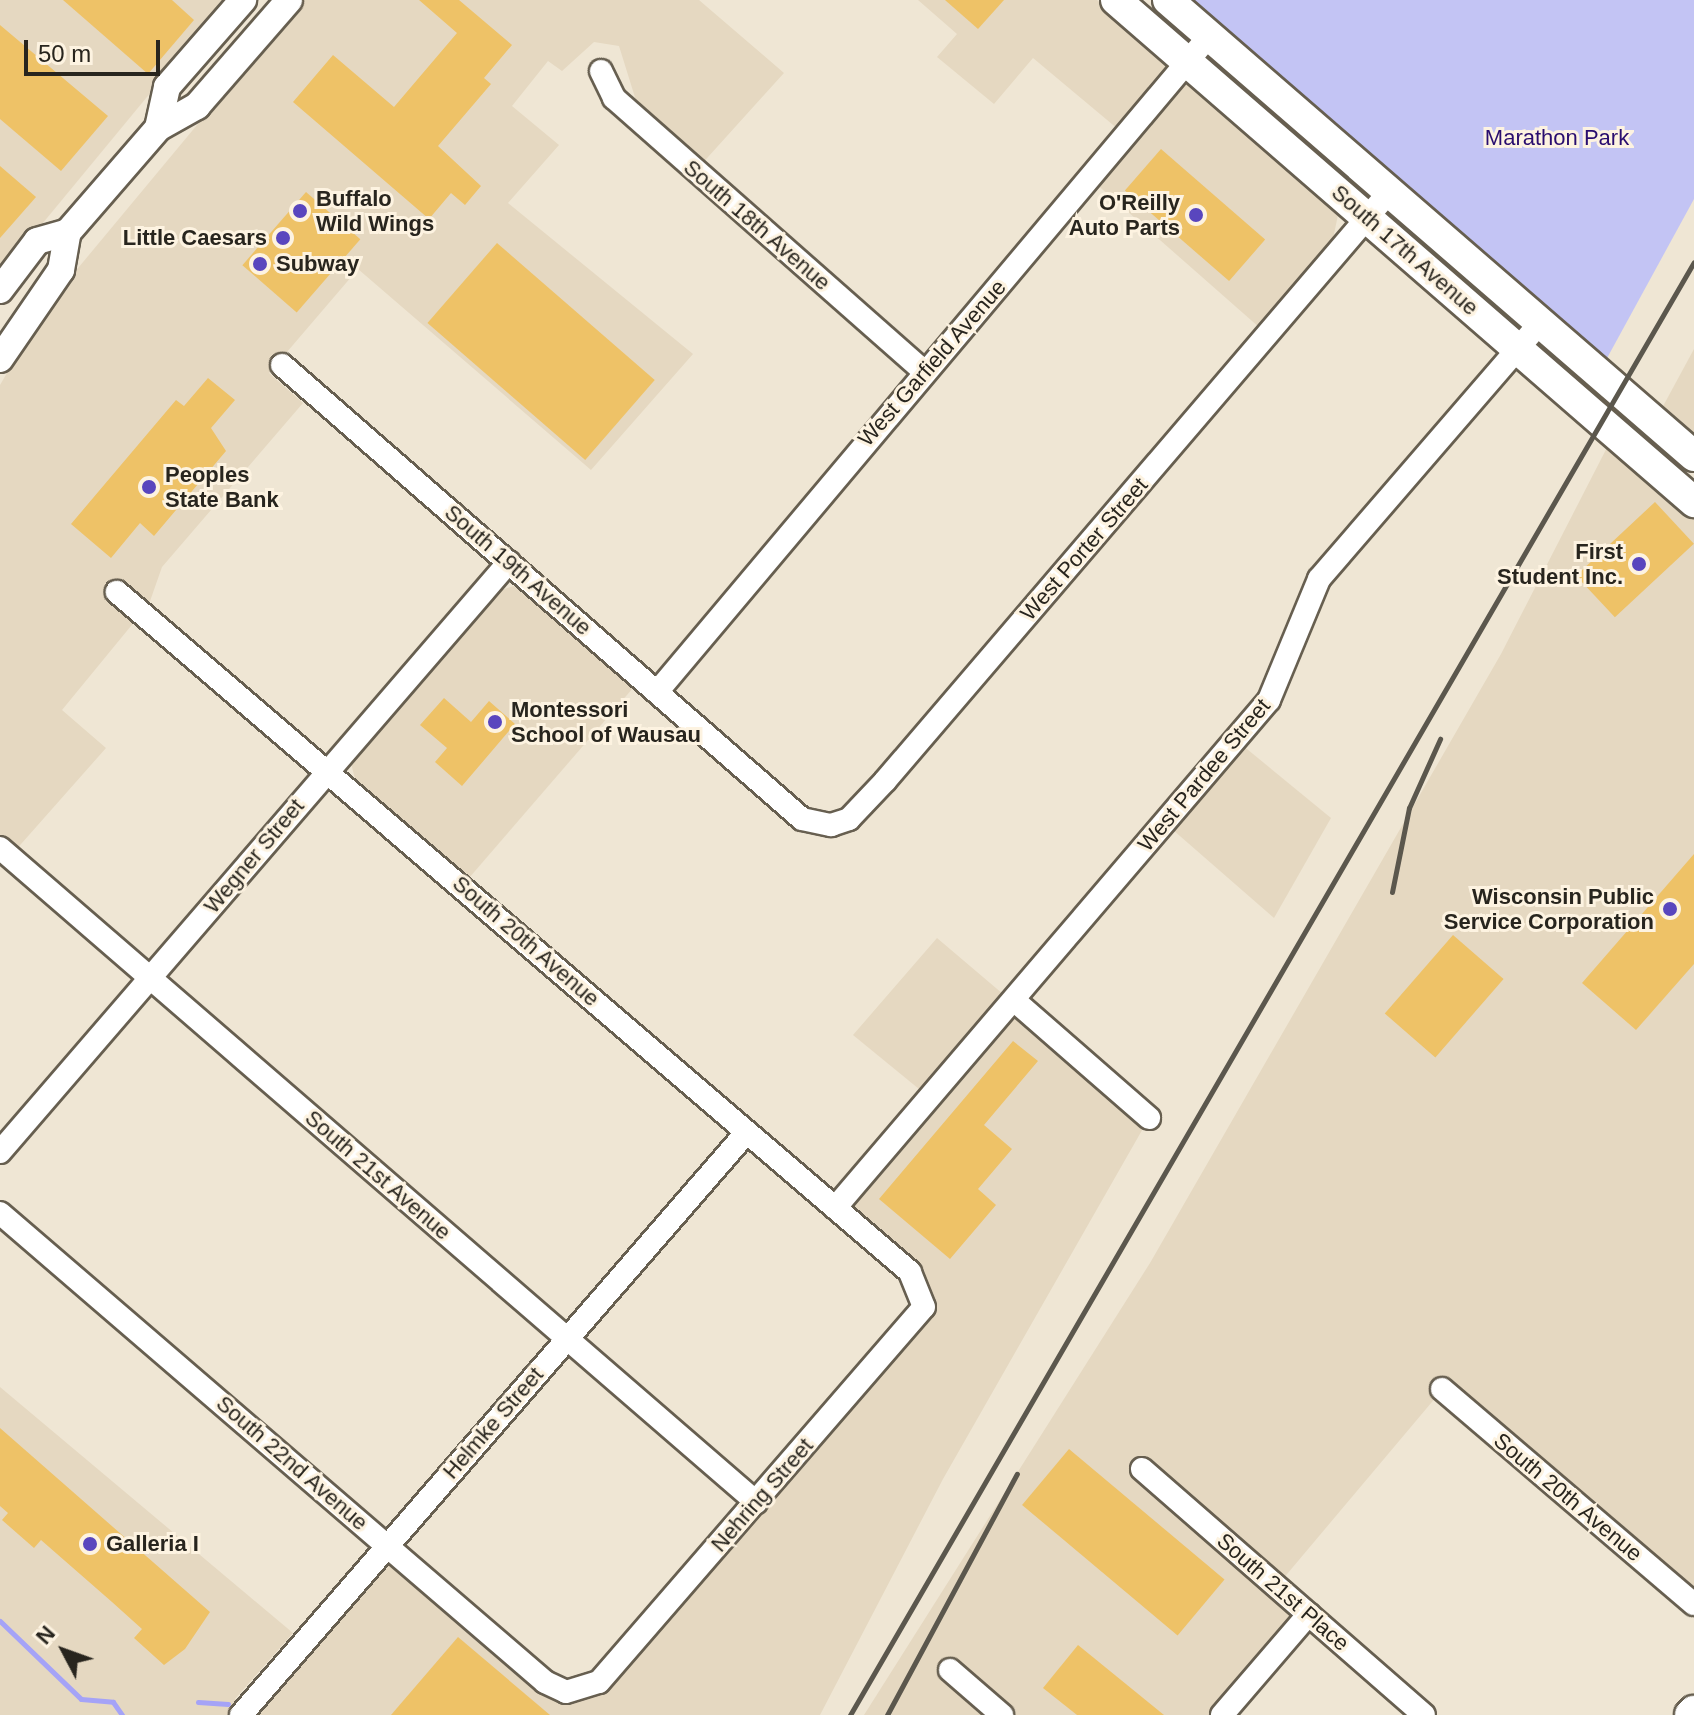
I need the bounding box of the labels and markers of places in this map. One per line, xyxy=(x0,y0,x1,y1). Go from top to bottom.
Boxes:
place label: Buffalo Wild Wings xyxy=(316,185,434,236)
place label: O'Reilly Auto Parts xyxy=(1069,189,1180,240)
marker: Buffalo Wild Wings xyxy=(291,202,309,220)
marker: O'Reilly Auto Parts xyxy=(1187,206,1205,224)
place label: Little Caesars xyxy=(123,225,267,251)
marker: Little Caesars xyxy=(274,229,292,247)
place label: Subway xyxy=(276,251,359,277)
marker: Subway xyxy=(251,255,269,273)
place label: Peoples State Bank xyxy=(165,461,279,512)
marker: Peoples State Bank xyxy=(140,478,158,496)
place label: First Student Inc. xyxy=(1497,538,1623,590)
marker: First Student Inc. xyxy=(1630,555,1648,573)
place label: Montessori School of Wausau xyxy=(511,696,701,748)
marker: Montessori School of Wausau xyxy=(486,713,504,731)
place label: Wisconsin Public Service Corporation xyxy=(1444,883,1654,934)
marker: Wisconsin Public Service Corporation xyxy=(1661,900,1679,918)
place label: Galleria I xyxy=(106,1531,199,1557)
marker: Galleria I xyxy=(81,1535,99,1553)

